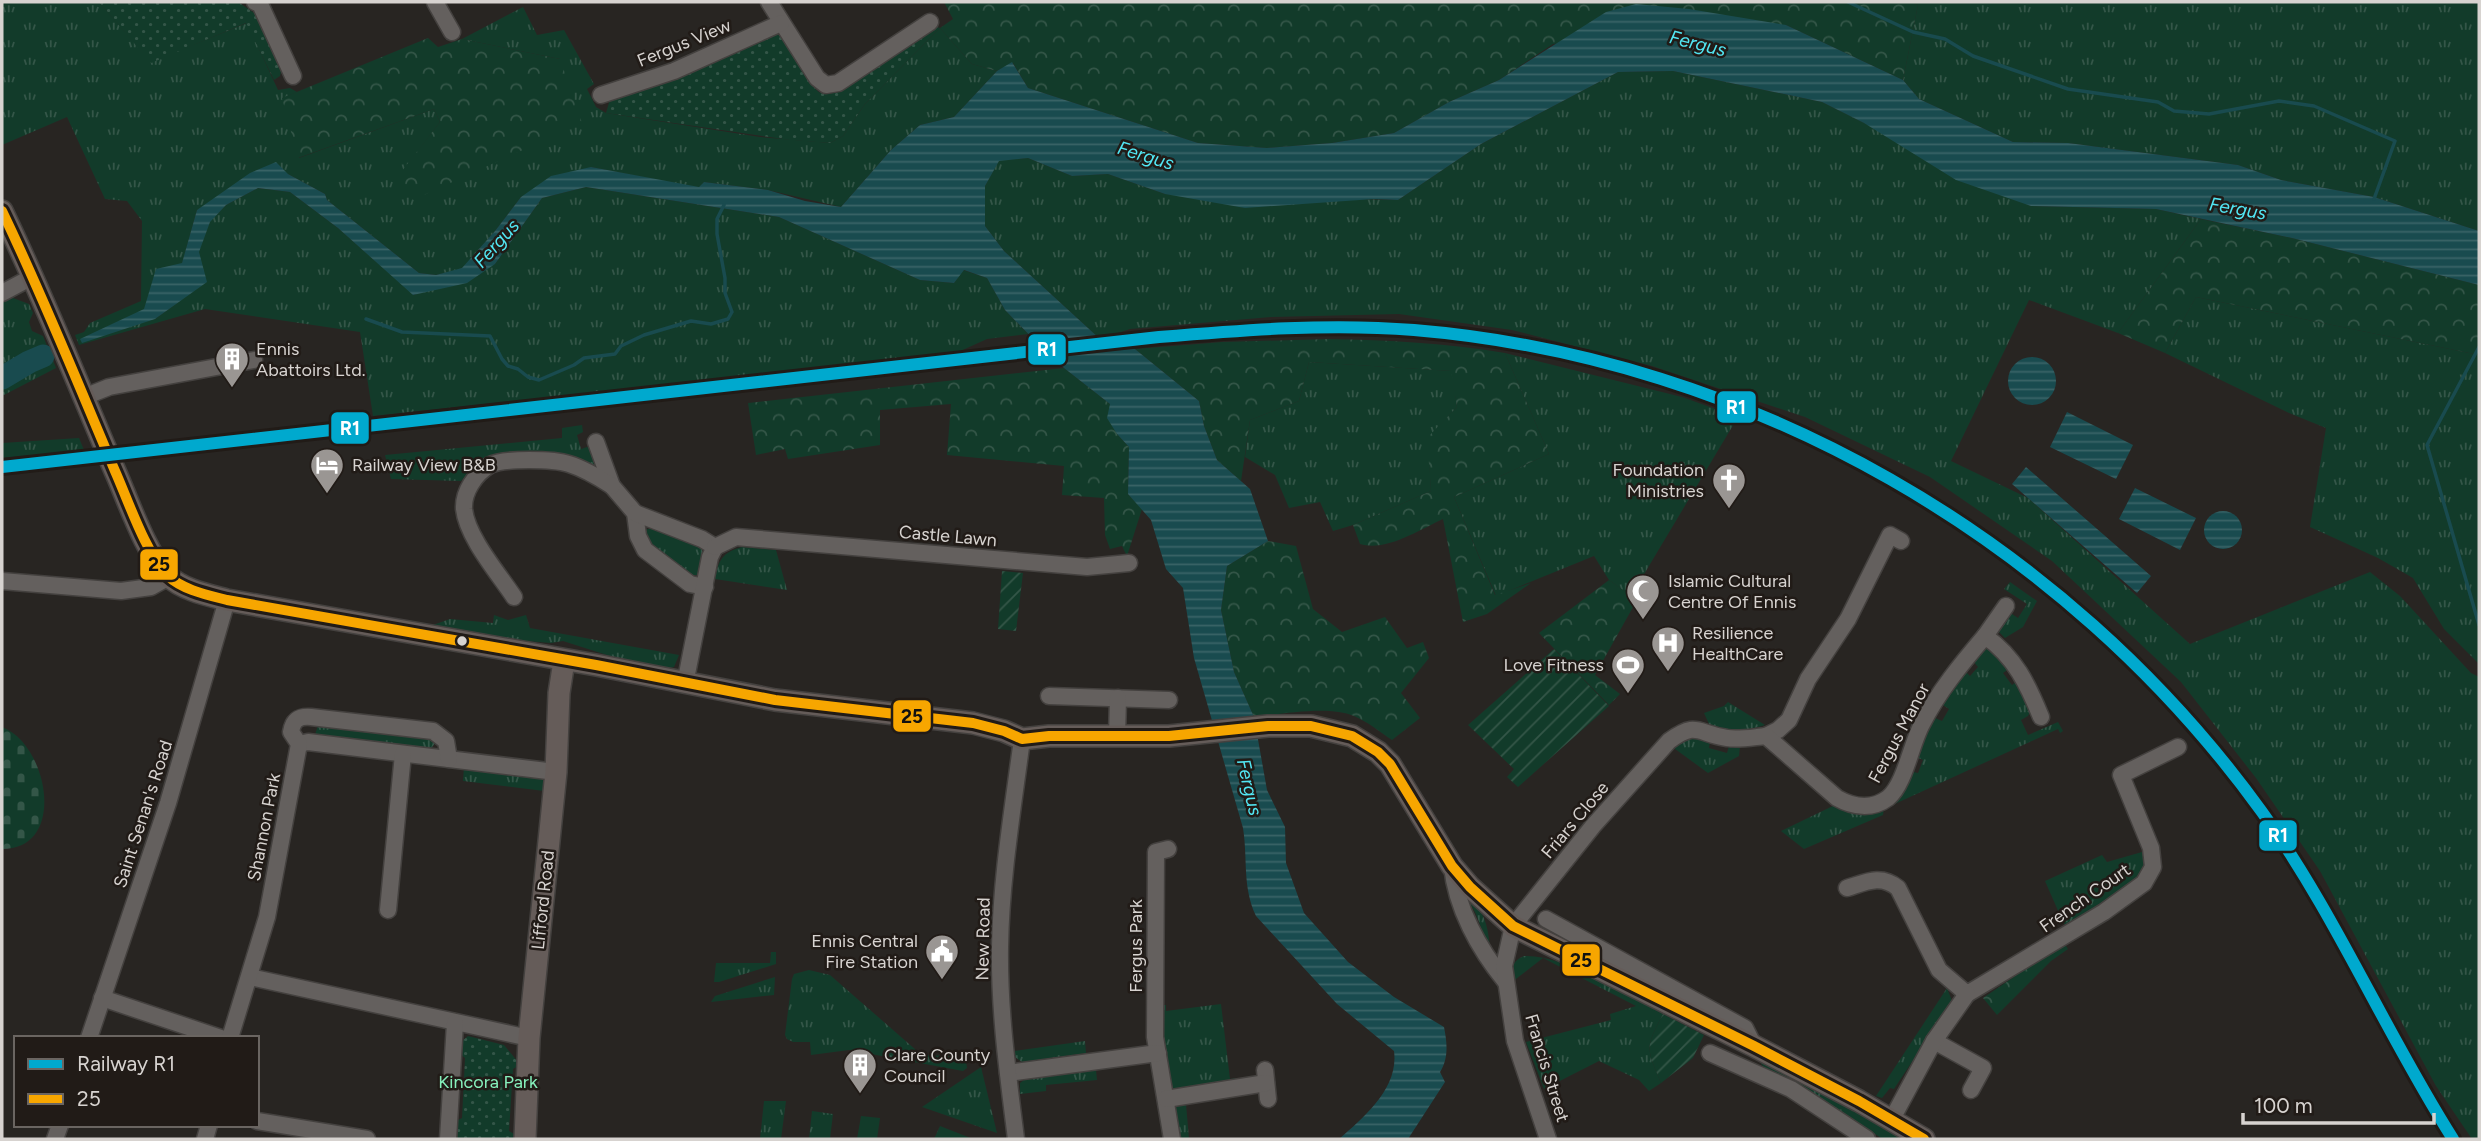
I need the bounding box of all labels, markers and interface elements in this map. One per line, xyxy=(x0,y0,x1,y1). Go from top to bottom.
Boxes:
street label: Fergus View xyxy=(634,14,734,72)
water label: Fergus xyxy=(1667,25,1729,62)
water label: Fergus xyxy=(1115,136,1177,175)
water label: Fergus xyxy=(2207,192,2268,225)
water label: Fergus xyxy=(469,214,524,272)
line badge: R1 xyxy=(1027,333,1067,366)
place label: Ennis Abattoirs Ltd. xyxy=(256,338,365,381)
text: R1 xyxy=(1037,338,1057,361)
building icon: Ennis Abattoirs Ltd. xyxy=(213,340,251,389)
line badge: R1 xyxy=(1716,390,1757,424)
text: R1 xyxy=(1726,396,1746,419)
line badge: R1 xyxy=(330,411,370,445)
text: R1 xyxy=(340,417,360,440)
hotel icon: Railway View B&B xyxy=(308,446,346,495)
place label: Railway View B&B xyxy=(352,454,496,476)
place label: Foundation Ministries xyxy=(1613,459,1704,502)
church icon: Foundation Ministries xyxy=(1710,461,1748,510)
street label: Castle Lawn xyxy=(898,521,998,551)
line badge: 25 xyxy=(139,548,179,581)
text: 25 xyxy=(148,553,170,576)
place label: Islamic Cultural Centre Of Ennis xyxy=(1668,570,1796,613)
mosque icon: Islamic Cultural Centre Of Ennis xyxy=(1624,572,1662,621)
place label: Resilience HealthCare xyxy=(1692,622,1784,665)
hospital icon: Resilience HealthCare xyxy=(1649,624,1687,673)
unlabelled marker xyxy=(455,634,469,648)
sports icon: Love Fitness xyxy=(1609,646,1647,695)
place label: Love Fitness xyxy=(1504,654,1604,676)
street label: Fergus Manor xyxy=(1863,679,1935,787)
line badge: 25 xyxy=(892,699,932,733)
text: 25 xyxy=(901,705,923,728)
street label: Saint Senan's Road xyxy=(109,737,177,891)
water label: Fergus xyxy=(1232,756,1267,818)
street label: Shannon Park xyxy=(243,771,285,883)
street label: Friars Close xyxy=(1537,777,1614,863)
line badge: R1 xyxy=(2258,819,2298,852)
text: R1 xyxy=(2268,824,2288,847)
street label: Lifford Road xyxy=(527,849,559,951)
street label: French Court xyxy=(2035,858,2135,937)
street label: New Road xyxy=(971,897,995,981)
street label: Fergus Park xyxy=(1125,899,1147,993)
place label: Ennis Central Fire Station xyxy=(811,930,918,973)
public building icon: Ennis Central Fire Station xyxy=(923,932,961,981)
line badge: 25 xyxy=(1561,943,1601,977)
text: 25 xyxy=(1570,949,1592,972)
street label: Francis Street xyxy=(1520,1011,1574,1125)
legend xyxy=(14,1036,259,1127)
place label: Clare County Council xyxy=(884,1044,991,1087)
building icon: Clare County Council xyxy=(841,1046,879,1095)
text: Railway R1 xyxy=(77,1051,175,1076)
park label: Kincora Park xyxy=(438,1071,538,1093)
scale bar xyxy=(2243,1082,2434,1126)
text: 25 xyxy=(77,1086,101,1111)
text: 100 m xyxy=(2254,1093,2313,1118)

